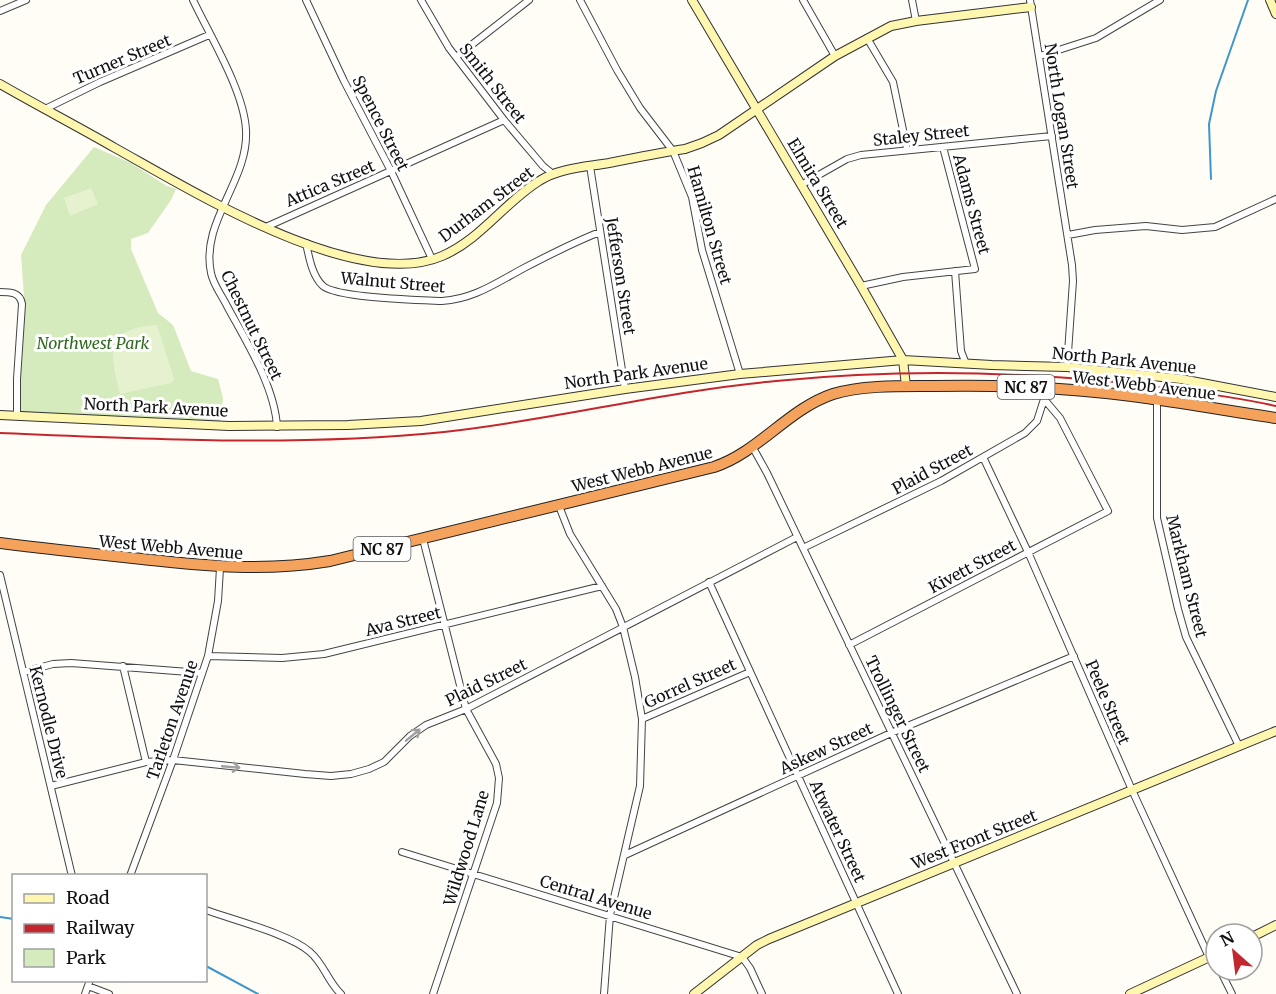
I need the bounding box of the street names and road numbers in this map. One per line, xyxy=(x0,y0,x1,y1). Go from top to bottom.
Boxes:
street label: Turner Street xyxy=(70,29,174,89)
street label: Smith Street xyxy=(455,39,531,128)
street label: North Logan Street xyxy=(1041,42,1084,191)
street label: Spence Street xyxy=(348,72,414,175)
street label: Staley Street xyxy=(872,120,971,150)
street label: Elmira Street xyxy=(783,134,853,232)
street label: Adams Street xyxy=(949,151,995,257)
street label: Attica Street xyxy=(281,155,378,211)
street label: Durham Street xyxy=(435,161,538,246)
street label: Hamilton Street xyxy=(684,163,737,287)
street label: Jefferson Street xyxy=(602,215,640,337)
street label: Chestnut Street xyxy=(217,267,288,384)
street label: Walnut Street xyxy=(339,267,447,297)
street label: North Park Avenue xyxy=(1051,342,1197,378)
street label: North Park Avenue xyxy=(563,353,709,393)
street label: West Webb Avenue xyxy=(1070,366,1217,404)
road number: NC 87 xyxy=(998,375,1054,399)
street label: North Park Avenue xyxy=(83,393,229,421)
street label: Plaid Street xyxy=(888,439,976,498)
street label: West Webb Avenue xyxy=(569,442,714,496)
street label: Markham Street xyxy=(1162,513,1212,640)
street label: West Webb Avenue xyxy=(97,531,244,563)
street label: Kivett Street xyxy=(925,534,1020,597)
road number: NC 87 xyxy=(354,537,410,561)
street label: Ava Street xyxy=(362,602,444,640)
street label: Trollinger Street xyxy=(861,652,935,776)
street label: Plaid Street xyxy=(442,653,531,710)
street label: Gorrel Street xyxy=(641,654,740,712)
street label: Tarleton Avenue xyxy=(142,657,202,783)
street label: Peele Street xyxy=(1081,657,1135,748)
street label: Kernodle Drive xyxy=(25,664,73,780)
street label: Askew Street xyxy=(775,717,876,779)
street label: Atwater Street xyxy=(805,776,871,886)
street label: Wildwood Lane xyxy=(439,788,493,909)
street label: West Front Street xyxy=(908,805,1040,874)
street label: Central Avenue xyxy=(538,870,654,924)

